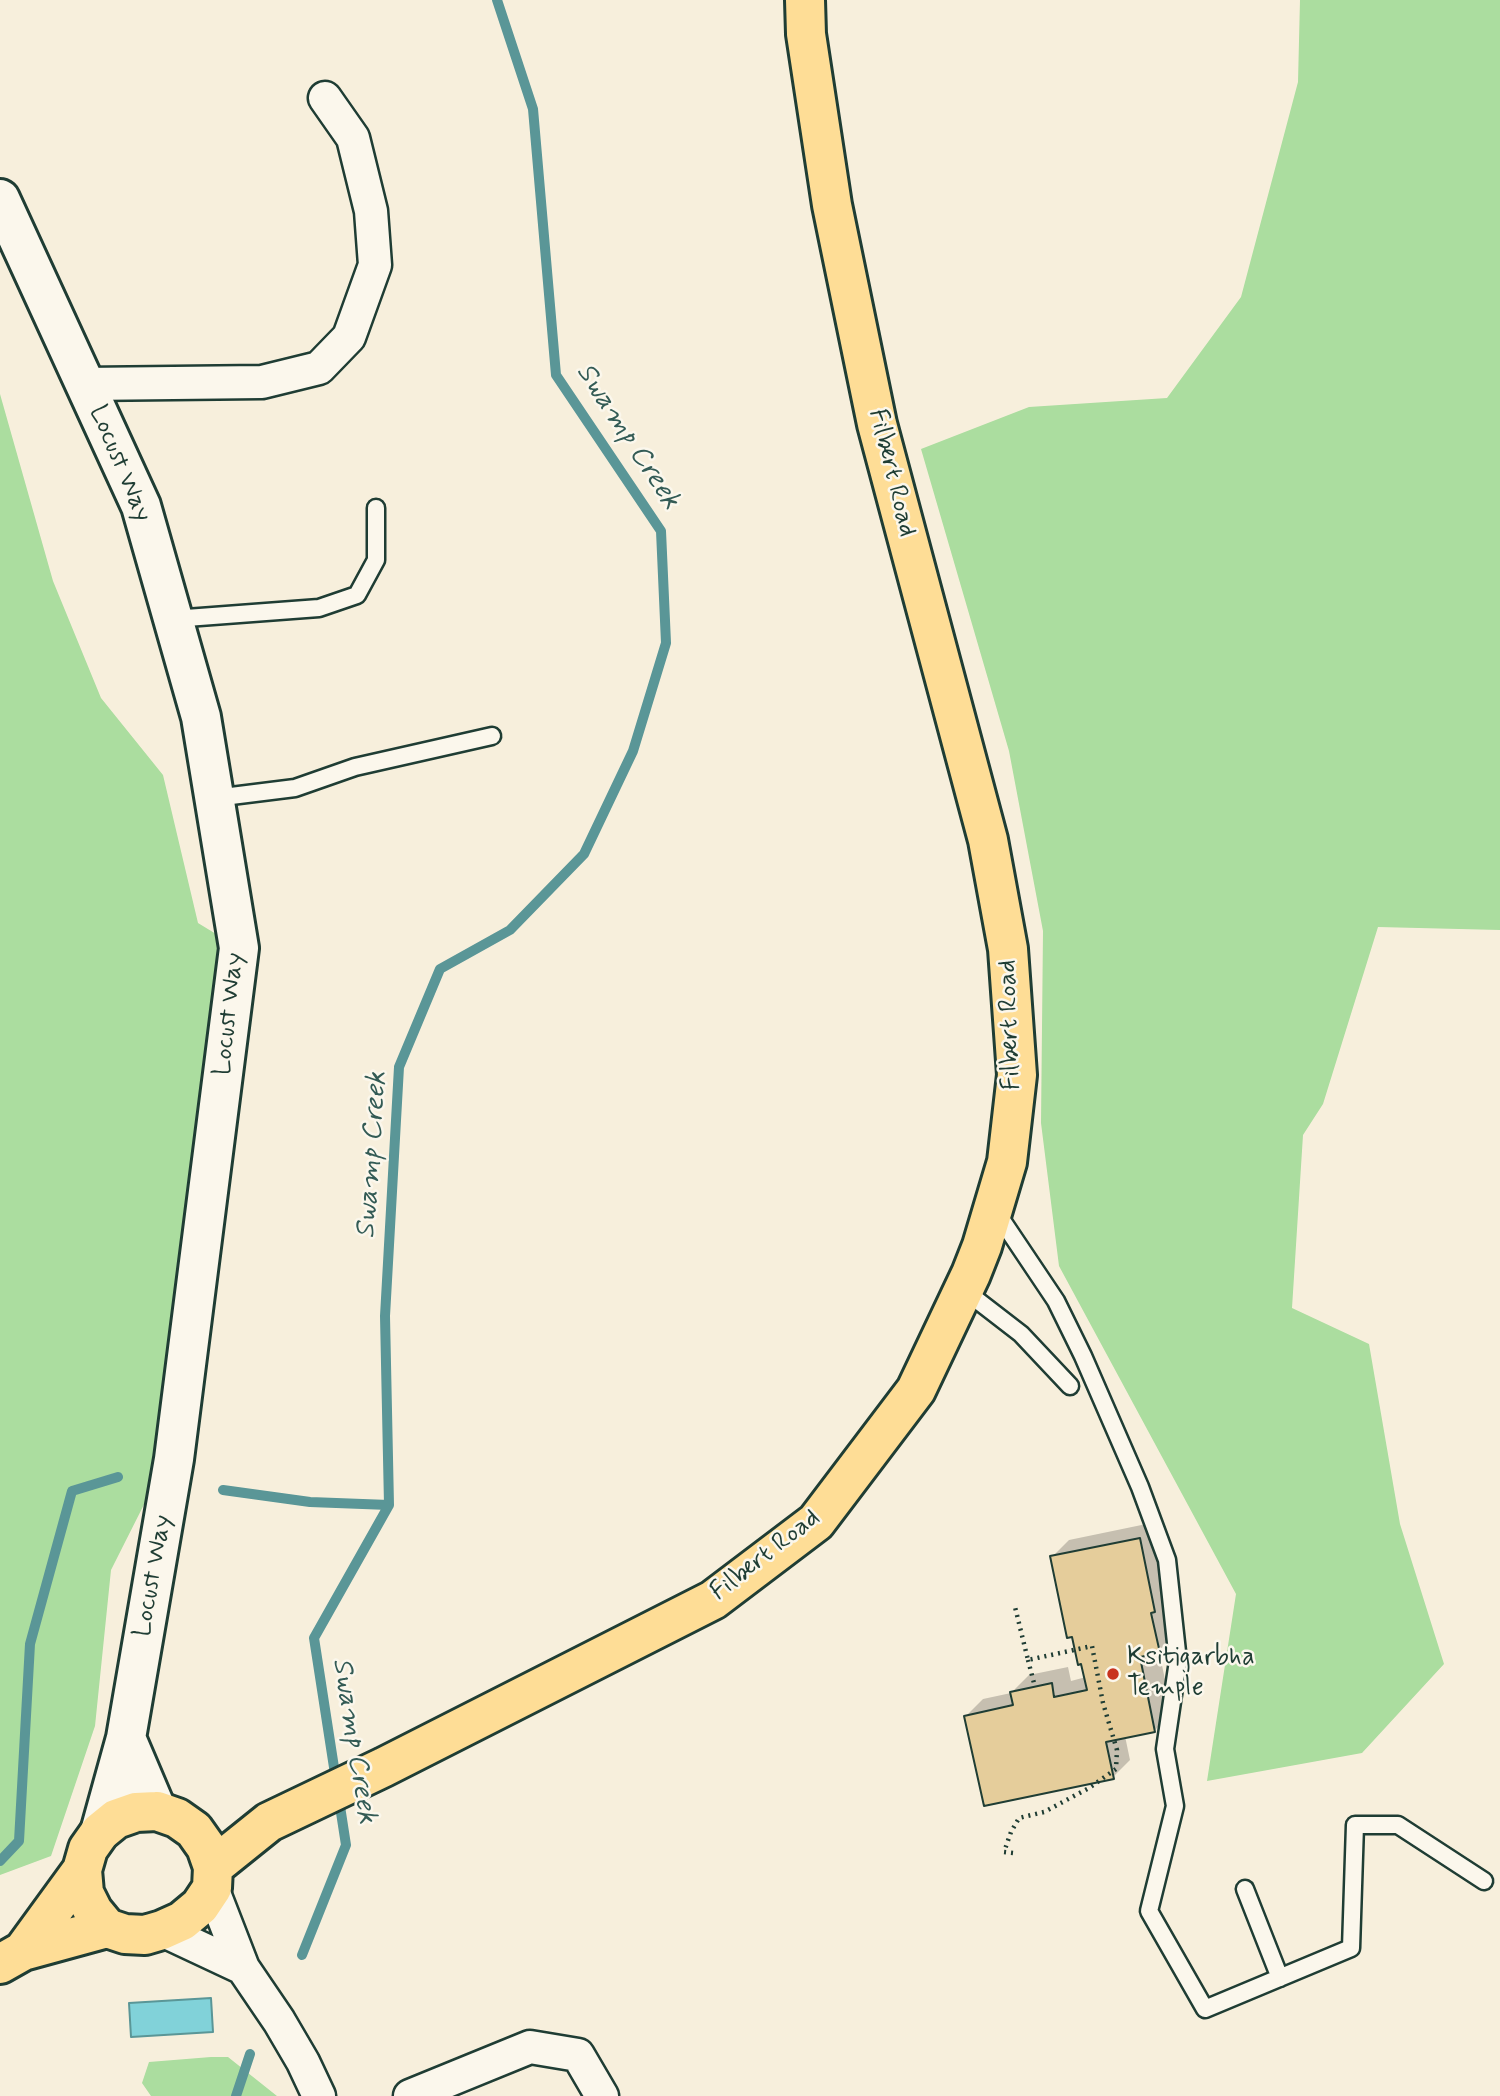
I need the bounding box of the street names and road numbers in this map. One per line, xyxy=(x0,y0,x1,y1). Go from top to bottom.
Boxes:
street label: Locust Way xyxy=(81,401,157,527)
street label: Filbert Road xyxy=(860,406,922,540)
street label: Locust Way xyxy=(208,951,252,1077)
street label: Filbert Road xyxy=(993,959,1029,1091)
street label: Filbert Road xyxy=(705,1503,827,1609)
street label: Locust Way xyxy=(128,1513,180,1639)

